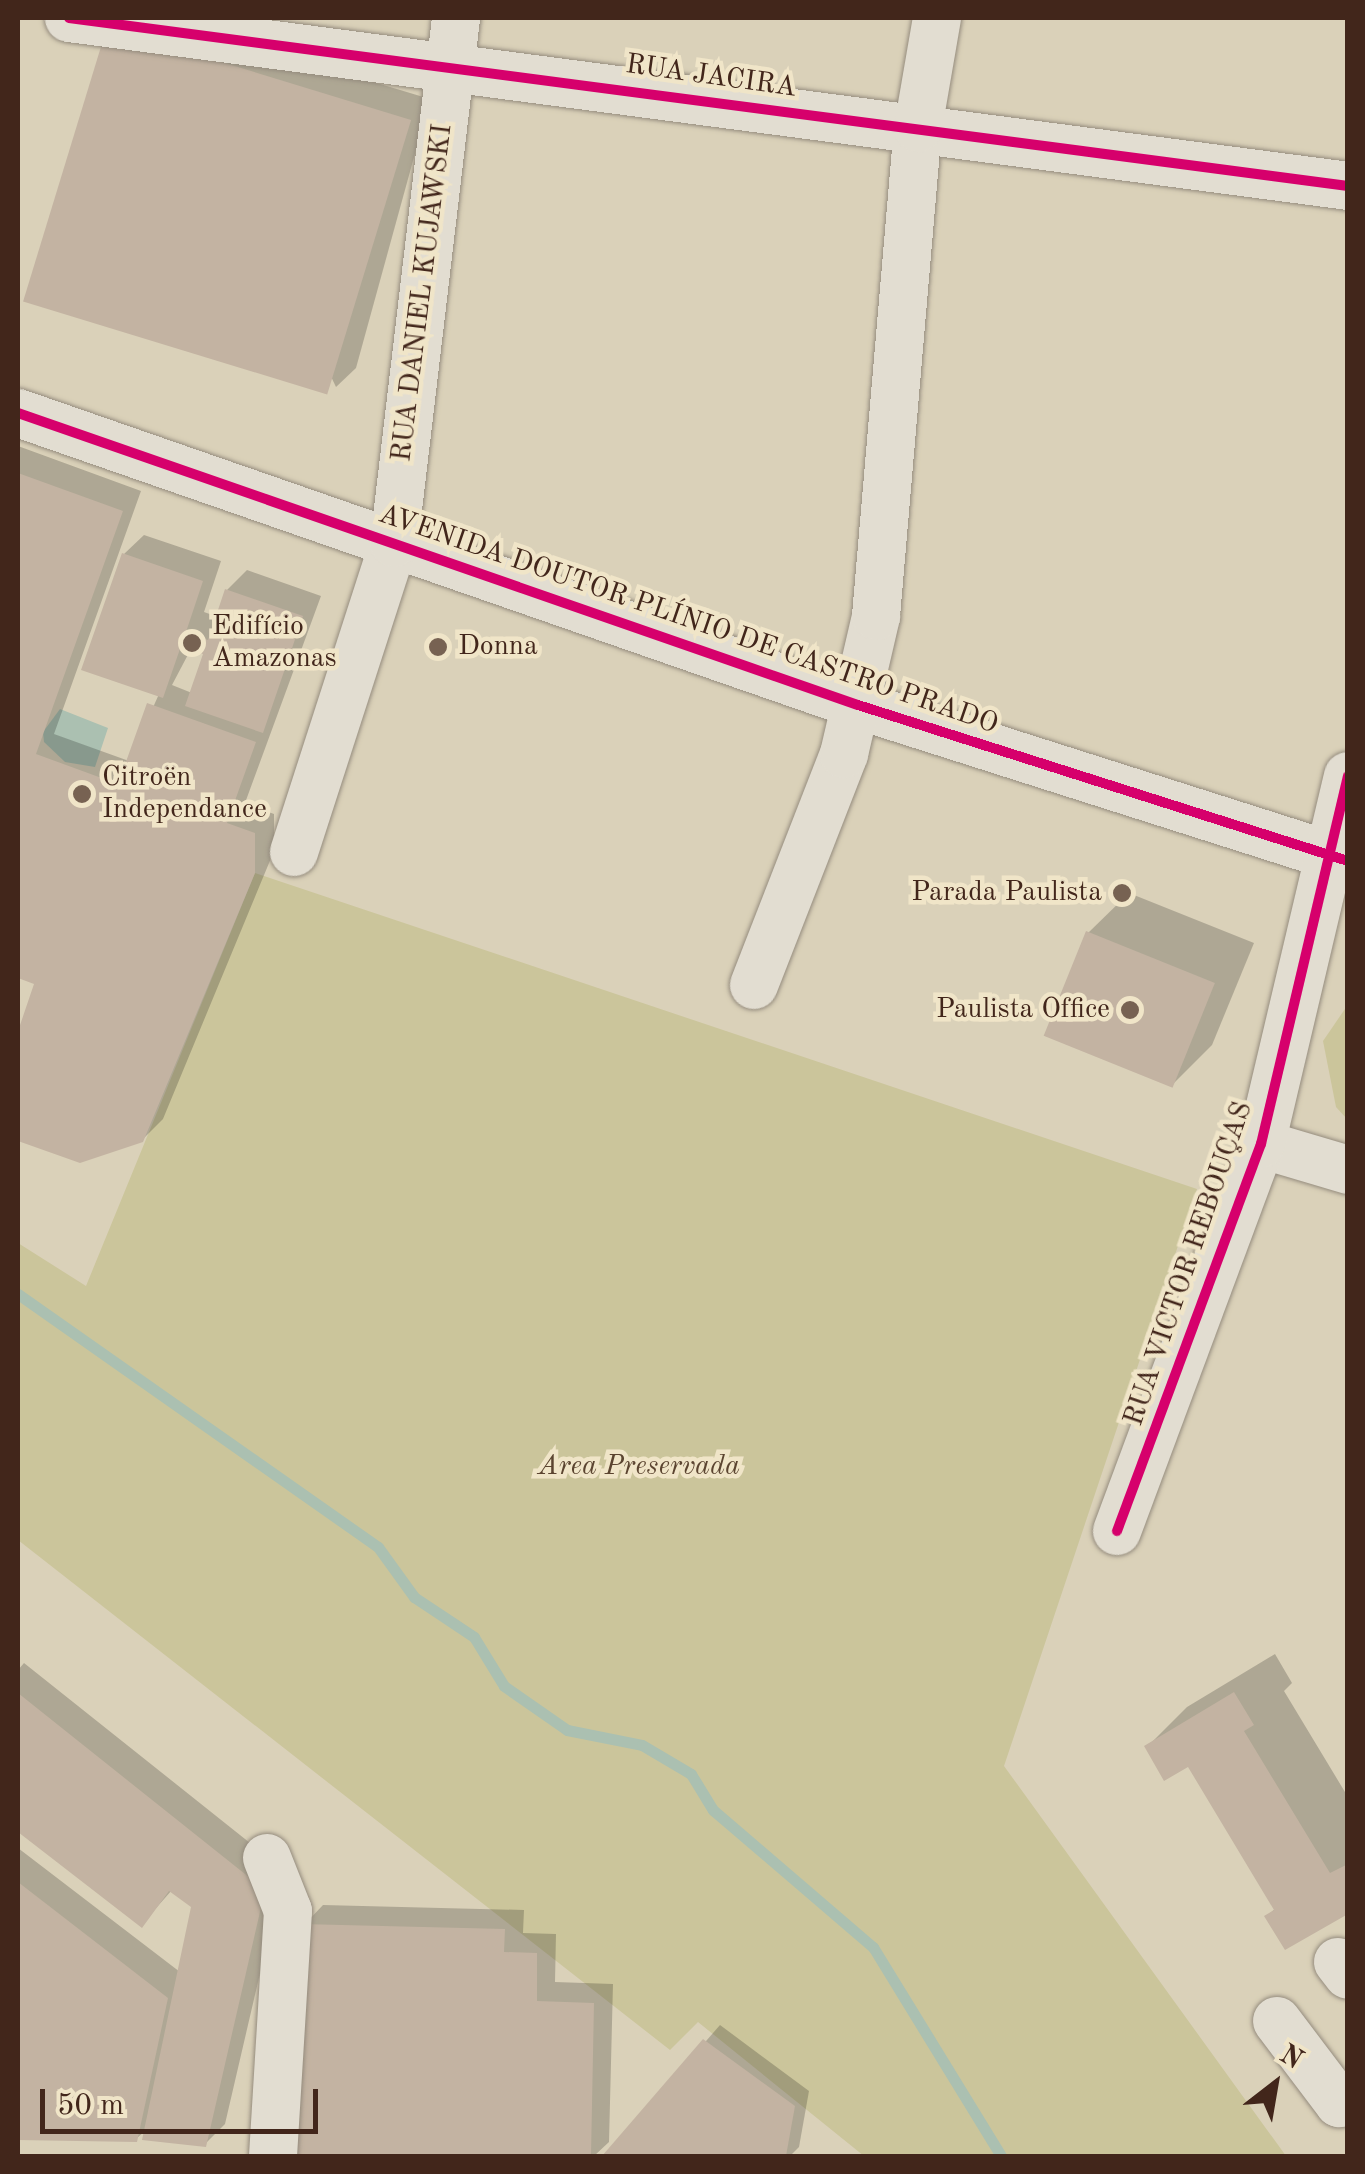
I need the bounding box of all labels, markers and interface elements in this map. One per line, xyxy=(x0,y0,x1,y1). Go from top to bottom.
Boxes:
street label: RUA JACIRA xyxy=(623,48,799,106)
street label: RUA DANIEL KUJAWSKI xyxy=(386,122,460,464)
street label: AVENIDA DOUTOR PLÍNIO DE CASTRO PRADO xyxy=(374,498,1002,742)
place label: Edifício Amazonas xyxy=(212,610,337,676)
place label: Donna xyxy=(458,630,538,664)
marker: Edifício Amazonas xyxy=(181,632,203,654)
marker: Donna xyxy=(427,636,449,658)
place label: Citroën Independance xyxy=(102,761,267,827)
marker: Citroën Independance xyxy=(71,783,93,805)
place label: Parada Paulista xyxy=(911,876,1102,910)
marker: Parada Paulista xyxy=(1111,882,1133,904)
place label: Paulista Office xyxy=(936,993,1110,1027)
marker: Paulista Office xyxy=(1119,999,1141,1021)
street label: RUA VICTOR REBOUÇAS xyxy=(1118,1097,1260,1431)
park label: Area Preservada xyxy=(538,1450,740,1484)
north arrow xyxy=(1225,2034,1325,2134)
text: N xyxy=(1274,2041,1307,2076)
scale bar xyxy=(45,2069,322,2131)
text: 50 m xyxy=(57,2091,124,2121)

